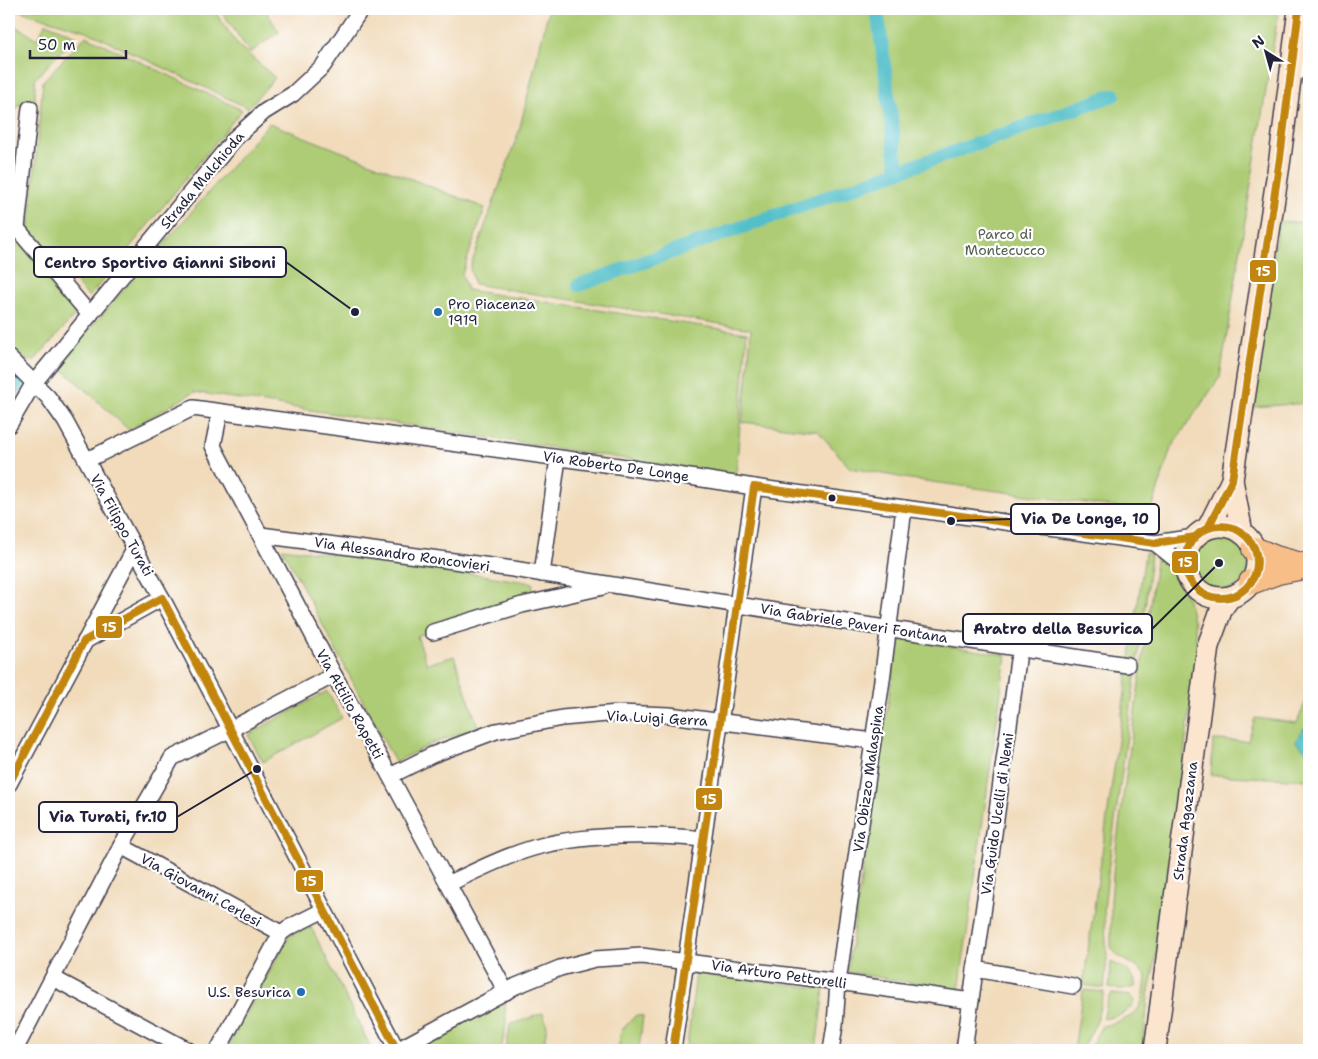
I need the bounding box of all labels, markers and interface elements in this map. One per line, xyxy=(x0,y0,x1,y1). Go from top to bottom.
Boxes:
scale bar xyxy=(30,28,126,60)
north arrow xyxy=(1240,28,1290,78)
text: N xyxy=(1248,31,1268,52)
text: 50 m xyxy=(38,35,76,55)
street label: Strada Malchioda xyxy=(156,127,248,232)
park label: Parco di Montecucco xyxy=(965,225,1045,259)
callout: Centro Sportivo Gianni Siboni xyxy=(34,247,286,277)
text: Centro Sportivo Gianni Siboni xyxy=(44,253,276,273)
line badge: 15 xyxy=(1249,259,1277,283)
text: 15 xyxy=(1255,262,1271,280)
place label: Pro Piacenza 1919 xyxy=(448,295,535,329)
marker: Pro Piacenza 1919 xyxy=(432,306,444,318)
street label: Via Roberto De Longe xyxy=(542,447,690,485)
street label: Via Filippo Turati xyxy=(86,471,158,579)
unlabelled marker xyxy=(827,493,837,503)
callout: Via De Longe, 10 xyxy=(1011,504,1159,534)
text: Via De Longe, 10 xyxy=(1021,509,1149,529)
street label: Via Alessandro Roncovieri xyxy=(313,533,491,575)
line badge: 15 xyxy=(1171,550,1199,574)
text: 15 xyxy=(1177,553,1193,571)
street label: Via Gabriele Paveri Fontana xyxy=(759,599,949,647)
callout: Aratro della Besurica xyxy=(963,614,1152,644)
line badge: 15 xyxy=(95,615,123,639)
text: 15 xyxy=(101,618,117,636)
text: Aratro della Besurica xyxy=(973,619,1143,639)
street label: Via Attilio Rapetti xyxy=(312,646,388,762)
street label: Via Obizzo Malaspina xyxy=(849,704,887,854)
street label: Via Luigi Gerra xyxy=(606,706,708,730)
street label: Via Guido Ucelli di Nemi xyxy=(977,732,1017,896)
street label: Strada Agazzana xyxy=(1169,760,1201,881)
line badge: 15 xyxy=(695,787,723,811)
text: 15 xyxy=(701,790,717,808)
callout: Via Turati, fr.10 xyxy=(39,802,177,832)
text: Via Turati, fr.10 xyxy=(49,807,167,827)
street label: Via Giovanni Cerlesi xyxy=(137,849,265,931)
line badge: 15 xyxy=(295,869,324,893)
text: 15 xyxy=(301,872,317,890)
street label: Via Arturo Pettorelli xyxy=(710,956,848,992)
place label: U.S. Besurica xyxy=(207,983,291,1001)
marker: U.S. Besurica xyxy=(295,986,307,998)

